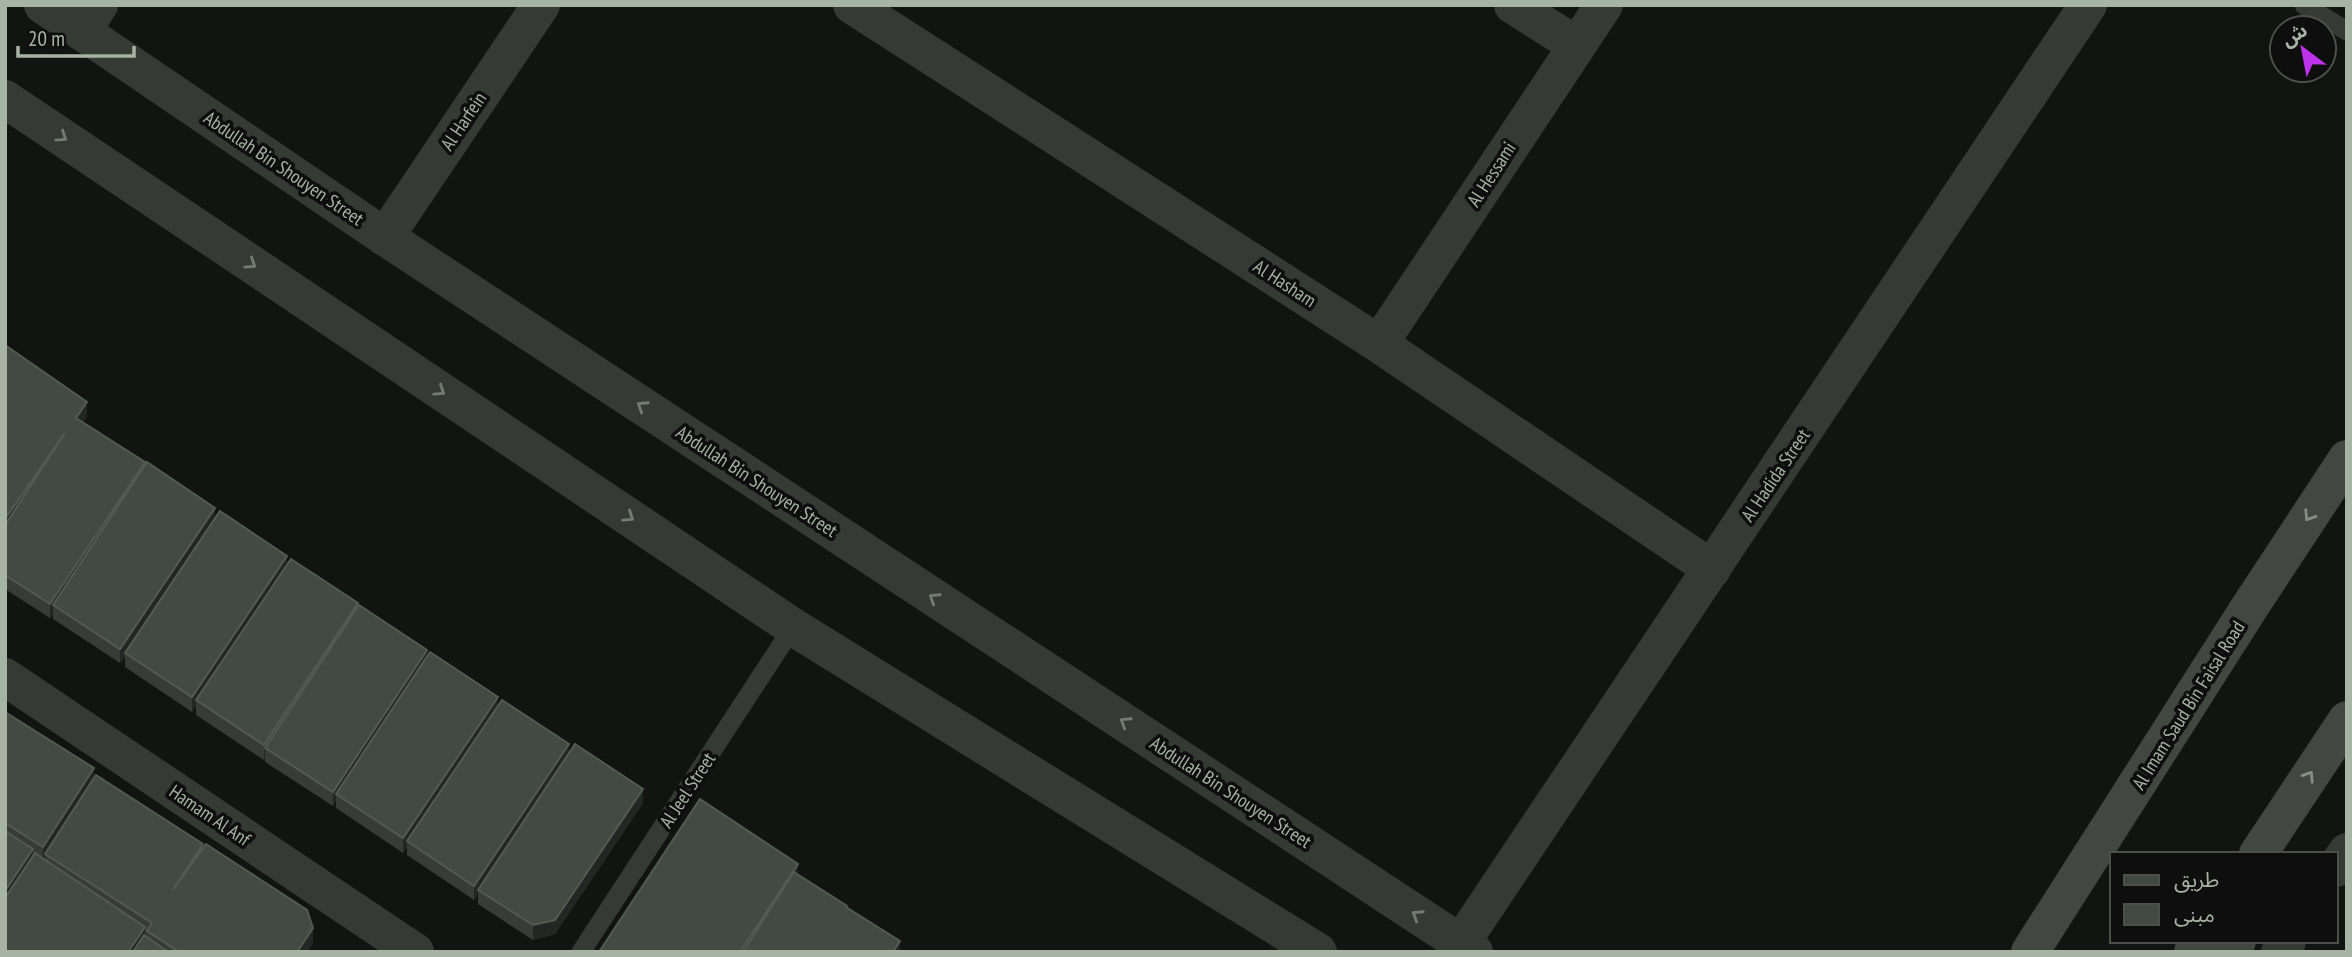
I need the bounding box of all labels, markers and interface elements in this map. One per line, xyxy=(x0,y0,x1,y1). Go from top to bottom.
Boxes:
scale bar xyxy=(18,14,133,58)
north arrow xyxy=(2268,14,2338,84)
text: ش xyxy=(2277,18,2311,52)
text: 20 m xyxy=(28,25,65,52)
street label: Al Harfein xyxy=(435,87,491,155)
street label: Abdullah Bin Shouyen Street xyxy=(200,106,369,231)
one-way arrow xyxy=(54,129,67,142)
street label: Al Hessami xyxy=(1461,137,1521,211)
street label: Al Hasham xyxy=(1249,254,1321,312)
one-way arrow xyxy=(243,256,256,268)
one-way arrow xyxy=(432,383,445,395)
one-way arrow xyxy=(637,401,650,414)
street label: Abdullah Bin Shouyen Street xyxy=(672,420,843,543)
street label: Al Hadida Street xyxy=(1735,423,1815,526)
one-way arrow xyxy=(2305,508,2318,521)
one-way arrow xyxy=(621,509,634,522)
one-way arrow xyxy=(929,593,942,606)
street label: Al Imam Saud Bin Faisal Road xyxy=(2126,616,2250,794)
one-way arrow xyxy=(1119,718,1132,731)
street label: Abdullah Bin Shouyen Street xyxy=(1146,731,1317,854)
street label: Al Jeel Street xyxy=(654,747,721,832)
one-way arrow xyxy=(2301,771,2314,784)
street label: Hamam Al Anf xyxy=(165,779,256,852)
legend xyxy=(2110,852,2338,943)
text: طريق xyxy=(2174,866,2219,893)
text: مبنى xyxy=(2174,901,2215,928)
one-way arrow xyxy=(1412,910,1425,923)

